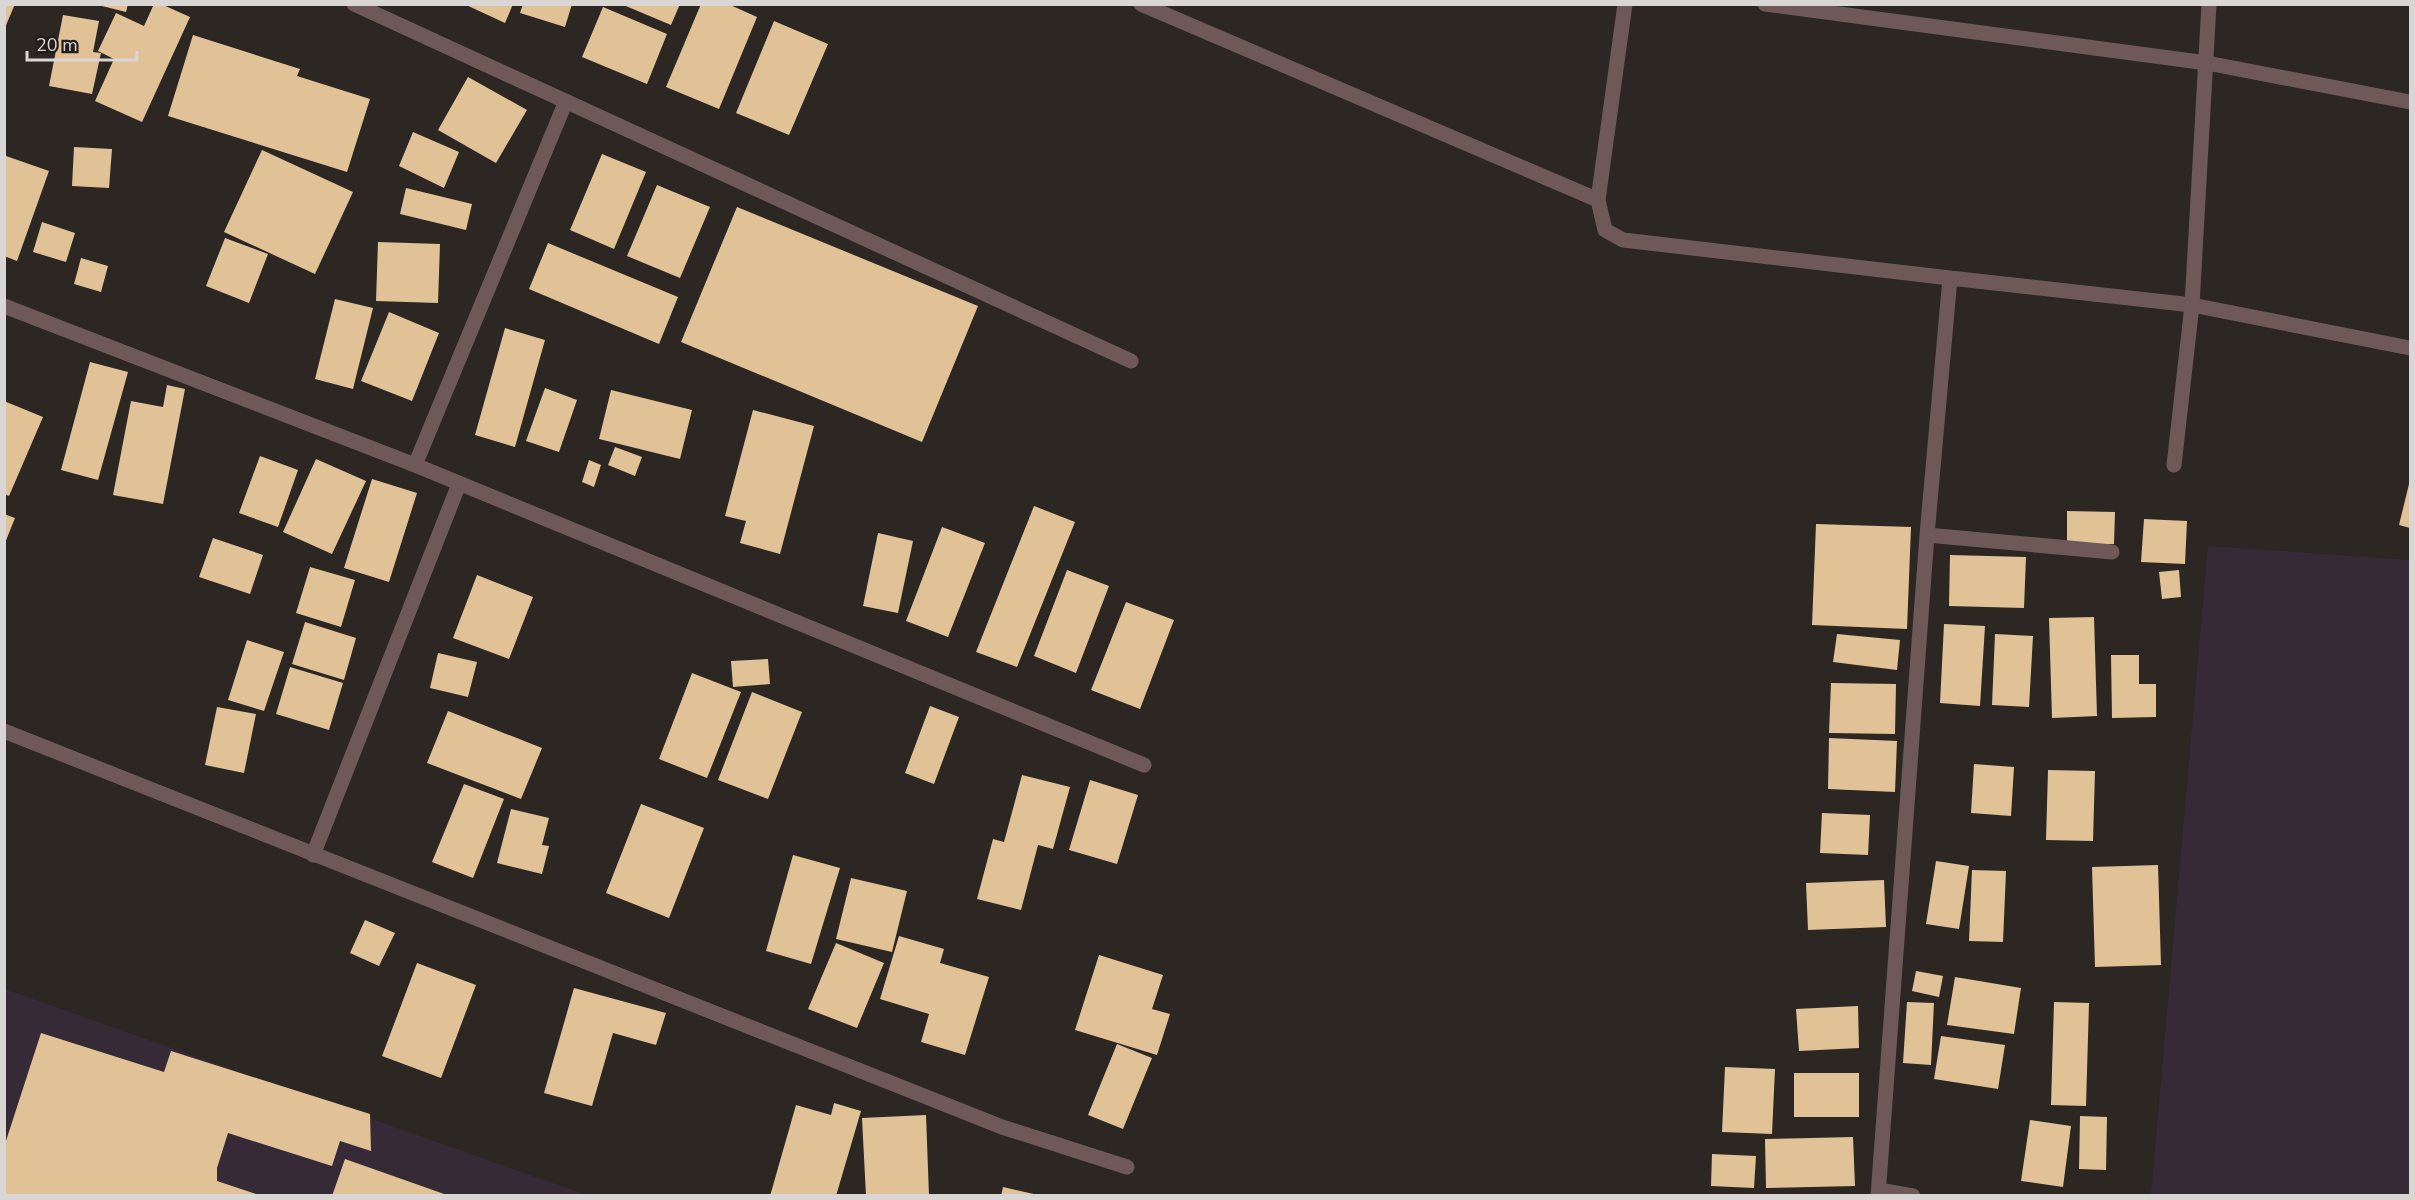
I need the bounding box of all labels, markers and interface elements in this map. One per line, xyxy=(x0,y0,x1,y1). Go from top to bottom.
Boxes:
scale bar xyxy=(27,24,136,62)
text: 20 m xyxy=(36,33,78,57)

